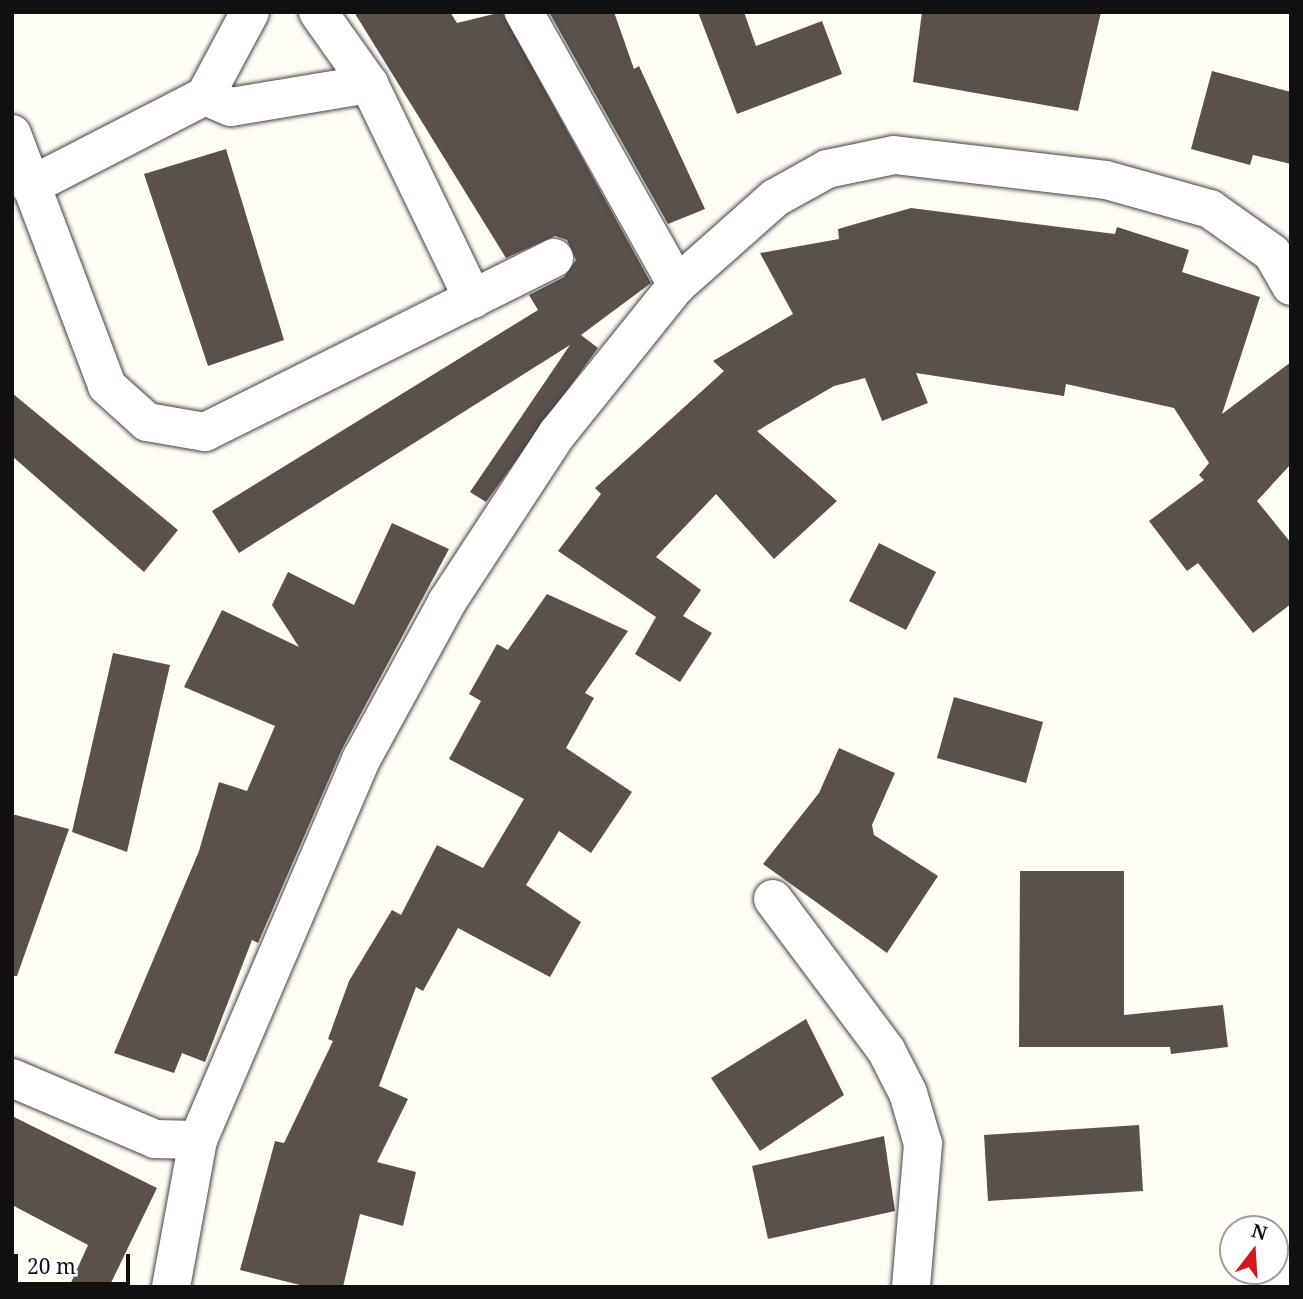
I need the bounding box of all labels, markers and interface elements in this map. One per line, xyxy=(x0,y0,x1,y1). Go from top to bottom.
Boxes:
north arrow xyxy=(1219,1215,1289,1285)
text: N xyxy=(1249,1217,1271,1246)
scale bar xyxy=(18,1240,133,1284)
text: 20 m xyxy=(27,1252,76,1280)

